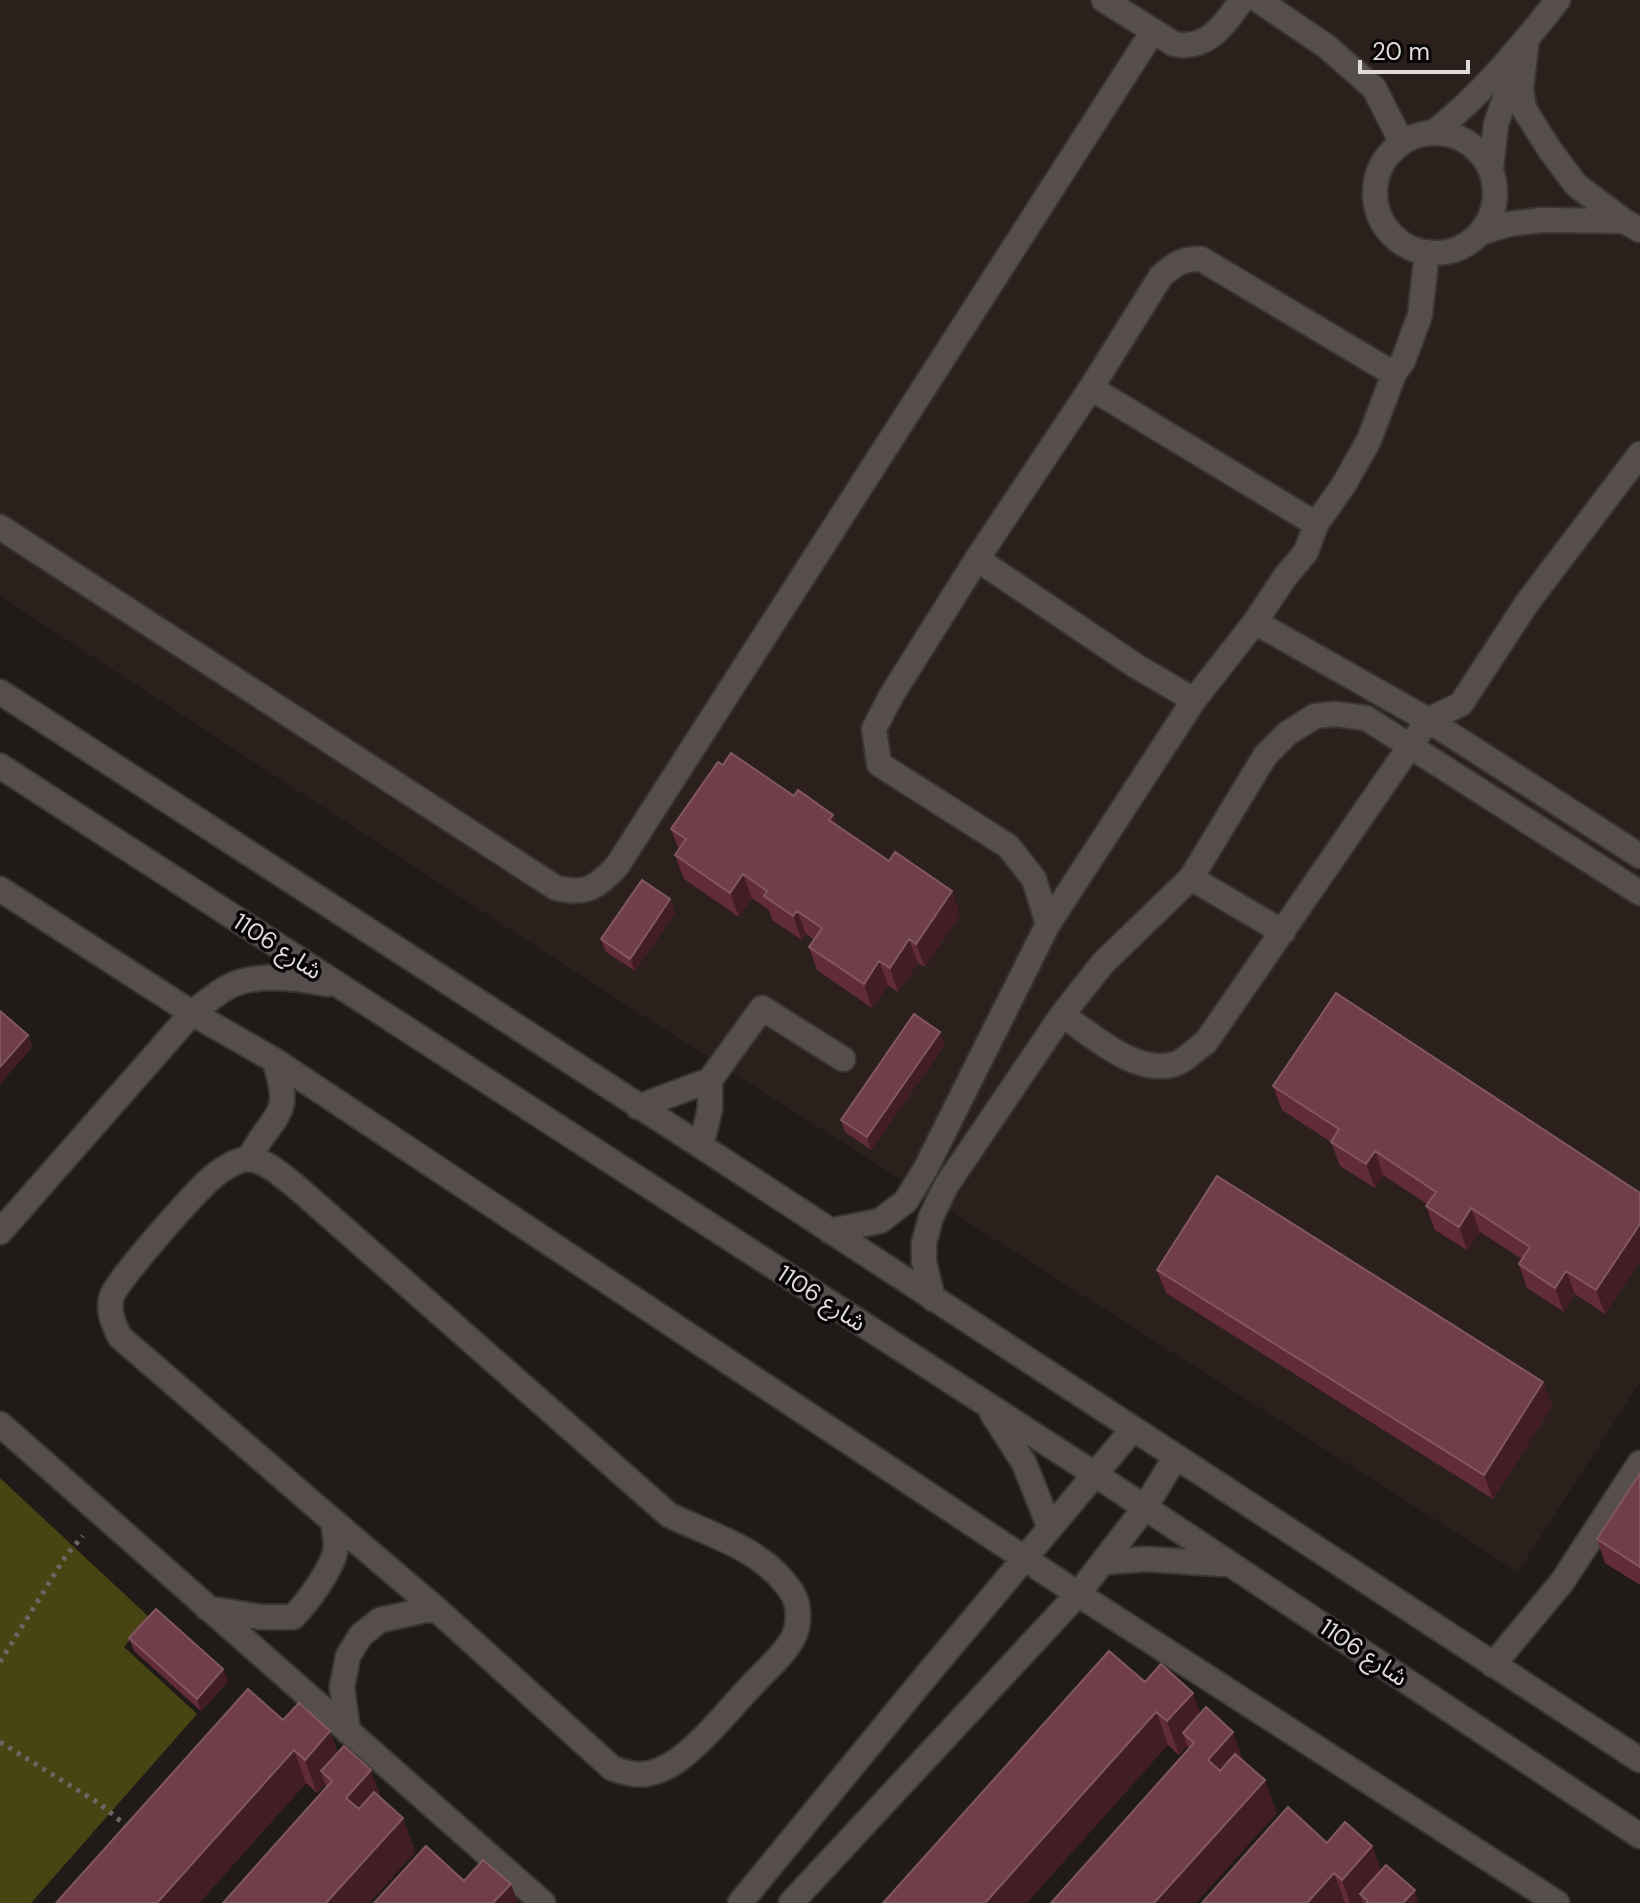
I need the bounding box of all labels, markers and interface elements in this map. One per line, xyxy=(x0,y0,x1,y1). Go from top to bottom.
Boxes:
scale bar xyxy=(1360,24,1468,74)
text: 20 m xyxy=(1372,36,1430,67)
street label: شارع 1106 xyxy=(227,906,328,988)
street label: شارع 1106 xyxy=(771,1258,872,1340)
street label: شارع 1106 xyxy=(1313,1611,1414,1694)

